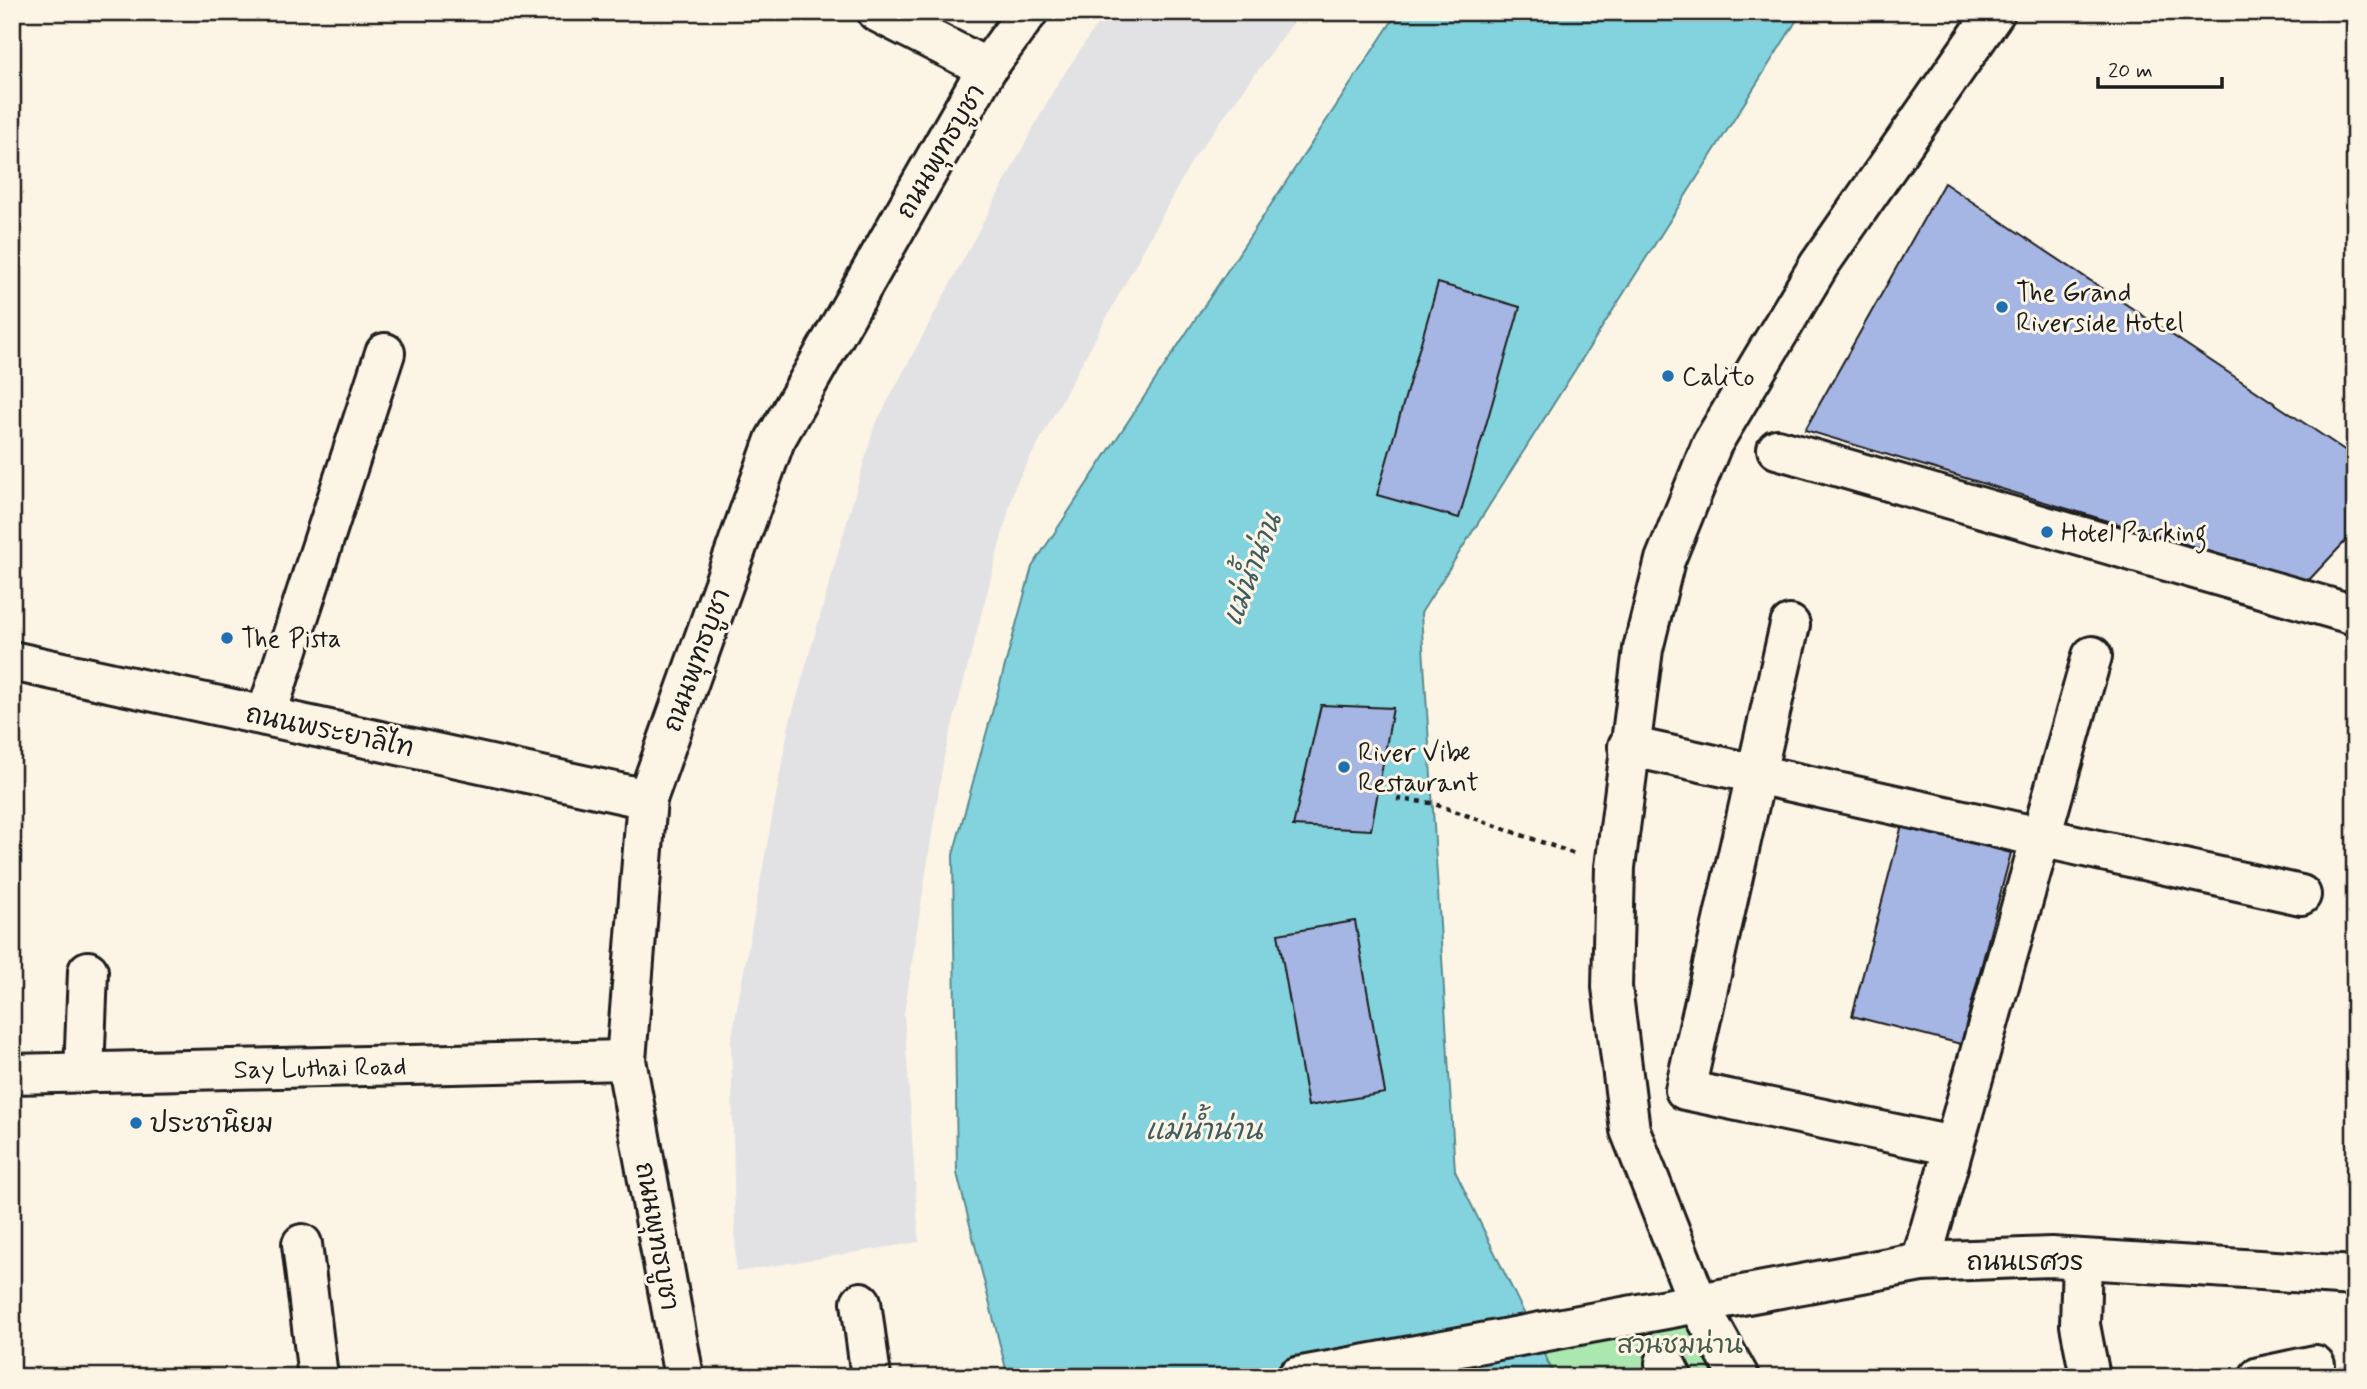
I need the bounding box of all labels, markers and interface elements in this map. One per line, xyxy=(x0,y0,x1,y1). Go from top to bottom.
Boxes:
scale bar xyxy=(2098,46,2222,90)
text: 20 m xyxy=(2108,57,2153,85)
street label: ถนนพุทธบูชา xyxy=(889,79,994,225)
place label: The Grand Riverside Hotel xyxy=(2016,277,2184,341)
marker: The Grand Riverside Hotel xyxy=(1994,299,2010,315)
place label: Calito xyxy=(1682,361,1755,395)
marker: Calito xyxy=(1660,368,1676,384)
water label: แม่น้ำน่าน xyxy=(1207,504,1292,631)
place label: Hotel Parking xyxy=(2061,517,2207,554)
marker: Hotel Parking xyxy=(2039,524,2055,540)
street label: ถนนพุทธบูชา xyxy=(656,584,740,737)
place label: The Pista xyxy=(241,623,341,657)
marker: The Pista xyxy=(219,630,235,646)
street label: ถนนพระยาลิไท xyxy=(242,697,417,766)
place label: River Vibe Restaurant xyxy=(1358,737,1479,801)
marker: River Vibe Restaurant xyxy=(1336,759,1352,775)
street label: Say Luthai Road xyxy=(233,1050,407,1088)
water label: แม่น้ำน่าน xyxy=(1145,1104,1264,1150)
place label: ประชานิยม xyxy=(150,1108,273,1142)
marker: ประชานิยม xyxy=(128,1115,144,1131)
street label: ถนนพุทธบูชา xyxy=(626,1159,686,1313)
street label: ถนนเรศวร xyxy=(1966,1246,2084,1280)
park label: สวนชมน่าน xyxy=(1617,1329,1744,1363)

